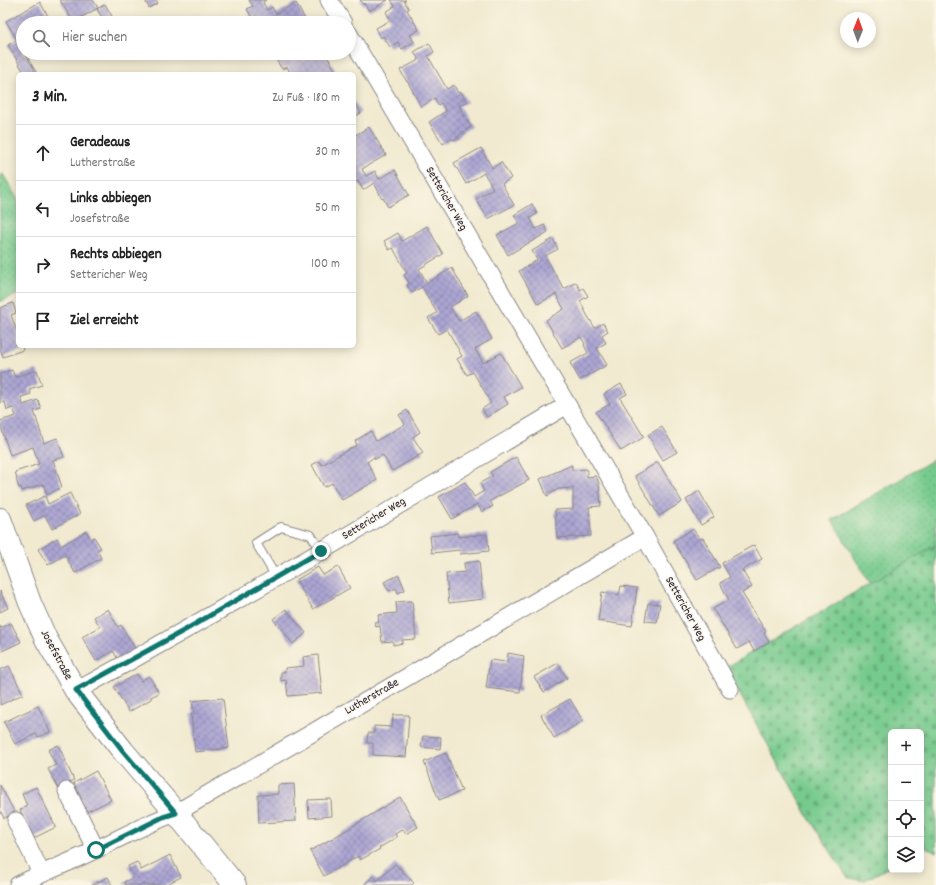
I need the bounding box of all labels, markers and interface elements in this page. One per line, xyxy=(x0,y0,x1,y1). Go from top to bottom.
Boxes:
north arrow xyxy=(840,12,876,48)
search box xyxy=(16,16,356,60)
icon: search xyxy=(30,27,52,49)
text: Hier suchen xyxy=(62,27,127,49)
text: 3 Min. xyxy=(32,86,67,110)
text: Zu Fuß · 180 m xyxy=(272,89,340,108)
text: Geradeaus xyxy=(70,132,130,154)
icon: ahead xyxy=(32,142,54,164)
text: 30 m xyxy=(315,143,340,162)
text: Lutherstraße xyxy=(70,154,135,173)
street label: Settericher Weg xyxy=(421,164,471,234)
text: Links abbiegen xyxy=(70,188,151,210)
icon: left xyxy=(32,198,54,220)
text: 50 m xyxy=(315,199,340,218)
text: Josefstraße xyxy=(70,210,129,229)
text: Rechts abbiegen xyxy=(70,244,162,266)
icon: right xyxy=(32,254,54,276)
text: 100 m xyxy=(311,255,340,274)
text: Settericher Weg xyxy=(70,266,148,285)
icon: arrive xyxy=(32,310,54,332)
text: Ziel erreicht xyxy=(70,310,138,332)
street label: Settericher Weg xyxy=(339,493,409,545)
route end xyxy=(312,542,330,560)
street label: Settericher Weg xyxy=(660,574,710,644)
street label: Josefstraße xyxy=(36,627,76,683)
street label: Lutherstraße xyxy=(342,675,402,719)
map controls xyxy=(888,729,924,873)
button: + xyxy=(888,729,924,765)
button: − xyxy=(888,765,924,801)
button: locate xyxy=(888,801,924,837)
button: layers xyxy=(888,837,924,873)
route start xyxy=(87,841,105,859)

